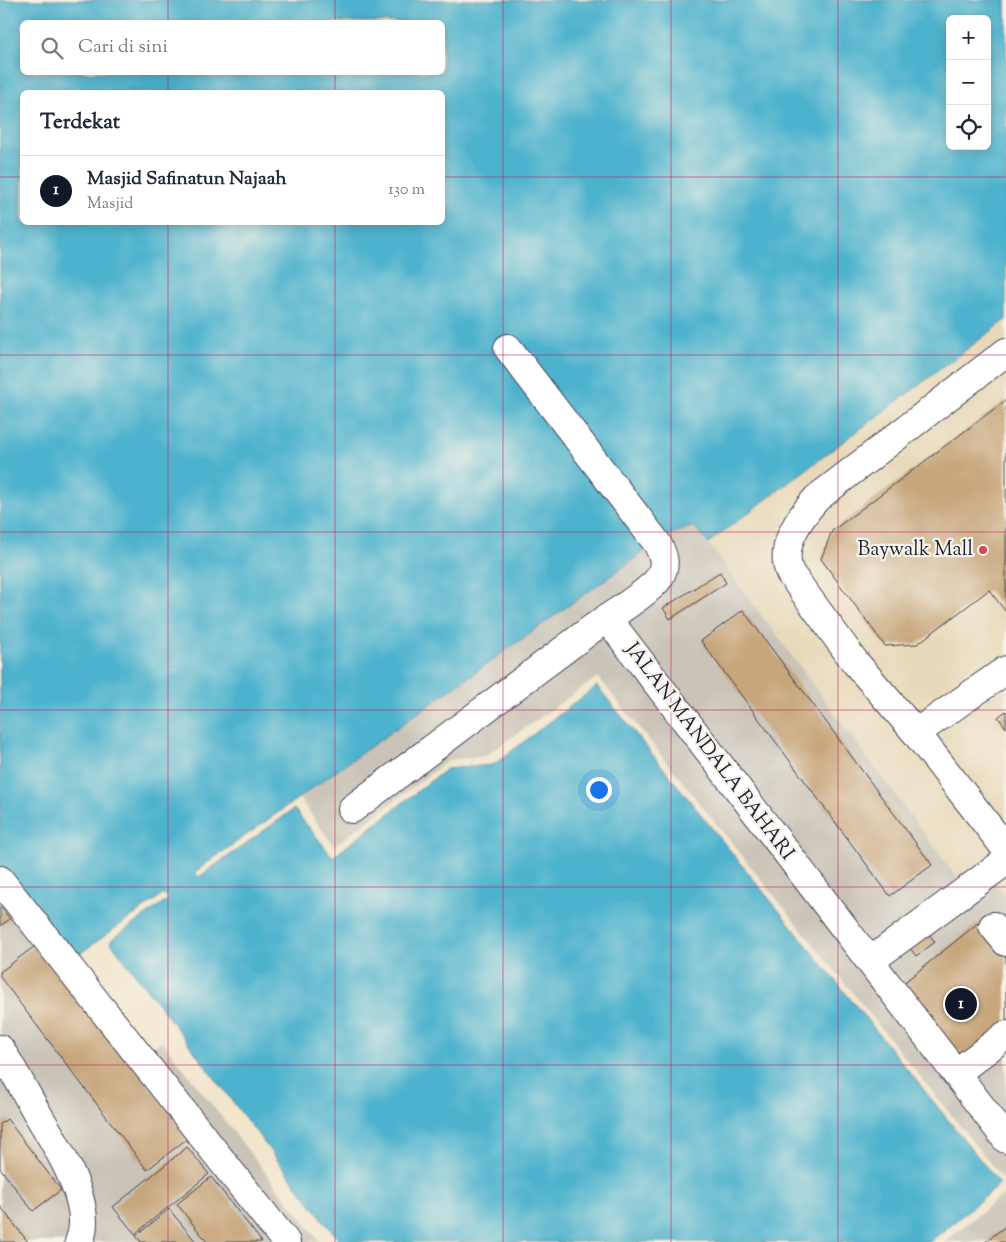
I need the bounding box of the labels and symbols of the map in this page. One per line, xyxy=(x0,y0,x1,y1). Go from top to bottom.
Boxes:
place label: Baywalk Mall xyxy=(858,536,973,565)
marker: Baywalk Mall xyxy=(977,544,989,556)
street label: JALAN MANDALA BAHARI xyxy=(617,636,801,867)
your location xyxy=(586,777,612,803)
pin: 1 xyxy=(945,985,977,1023)

